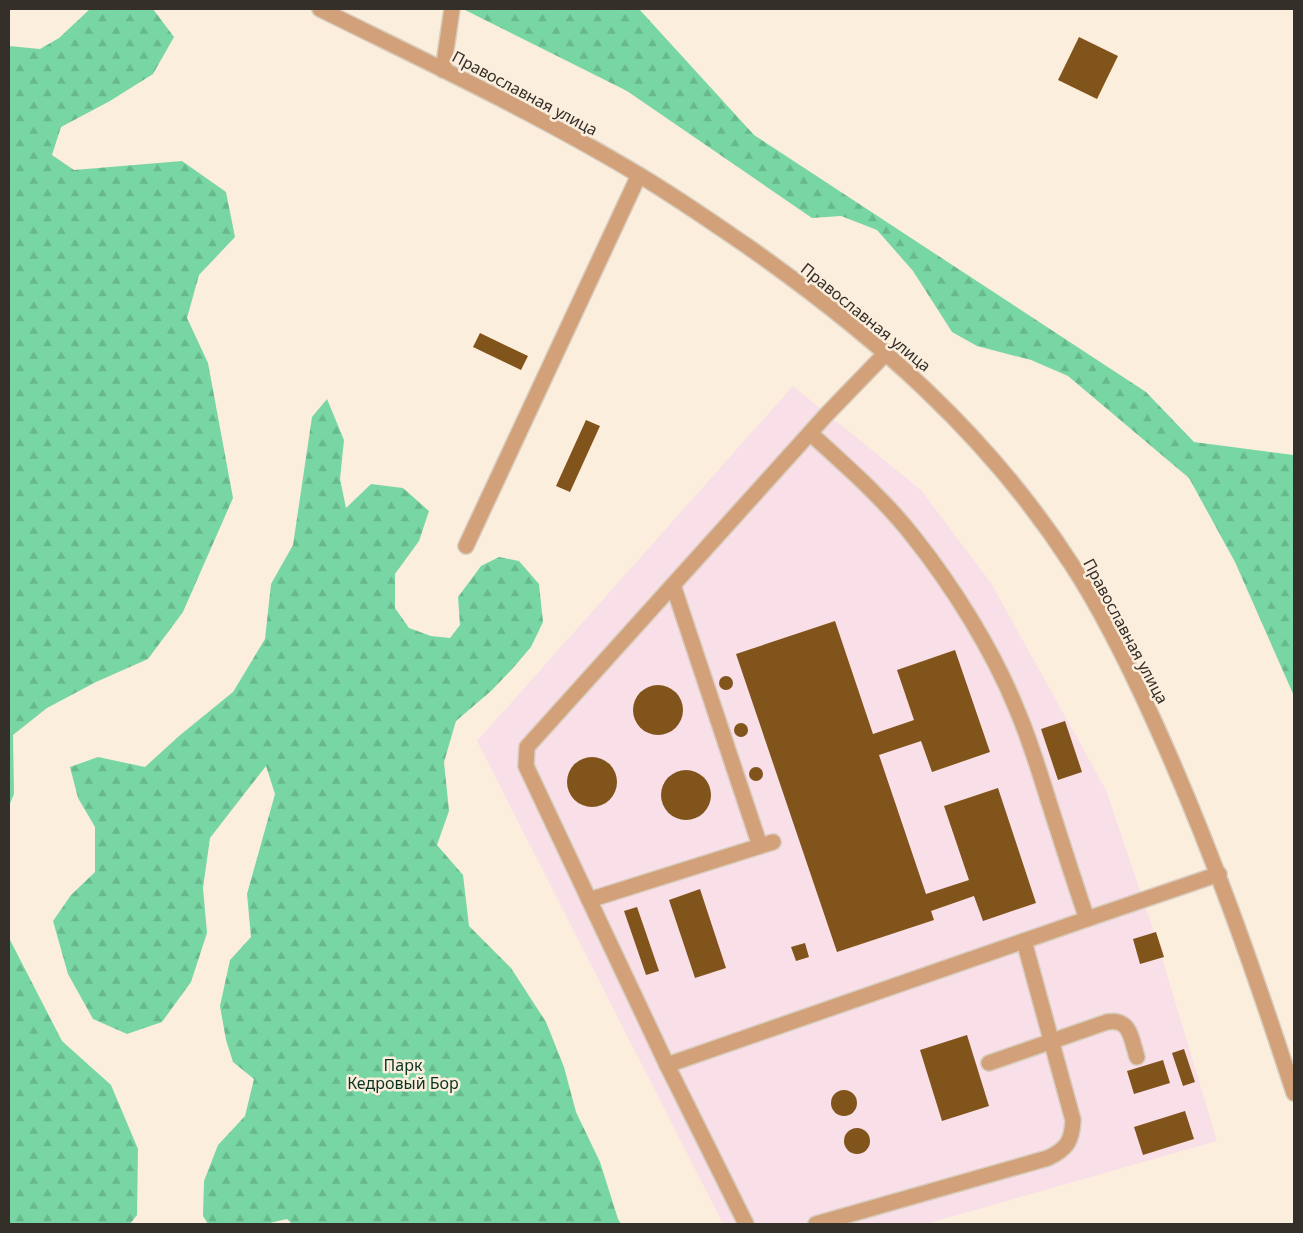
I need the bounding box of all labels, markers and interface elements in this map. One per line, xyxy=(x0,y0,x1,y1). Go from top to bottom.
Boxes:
street label: Православная улица xyxy=(449,45,601,141)
street label: Православная улица xyxy=(796,258,936,376)
street label: Православная улица xyxy=(1078,555,1174,707)
park label: Парк Кедровый Бор xyxy=(347,1054,459,1094)

